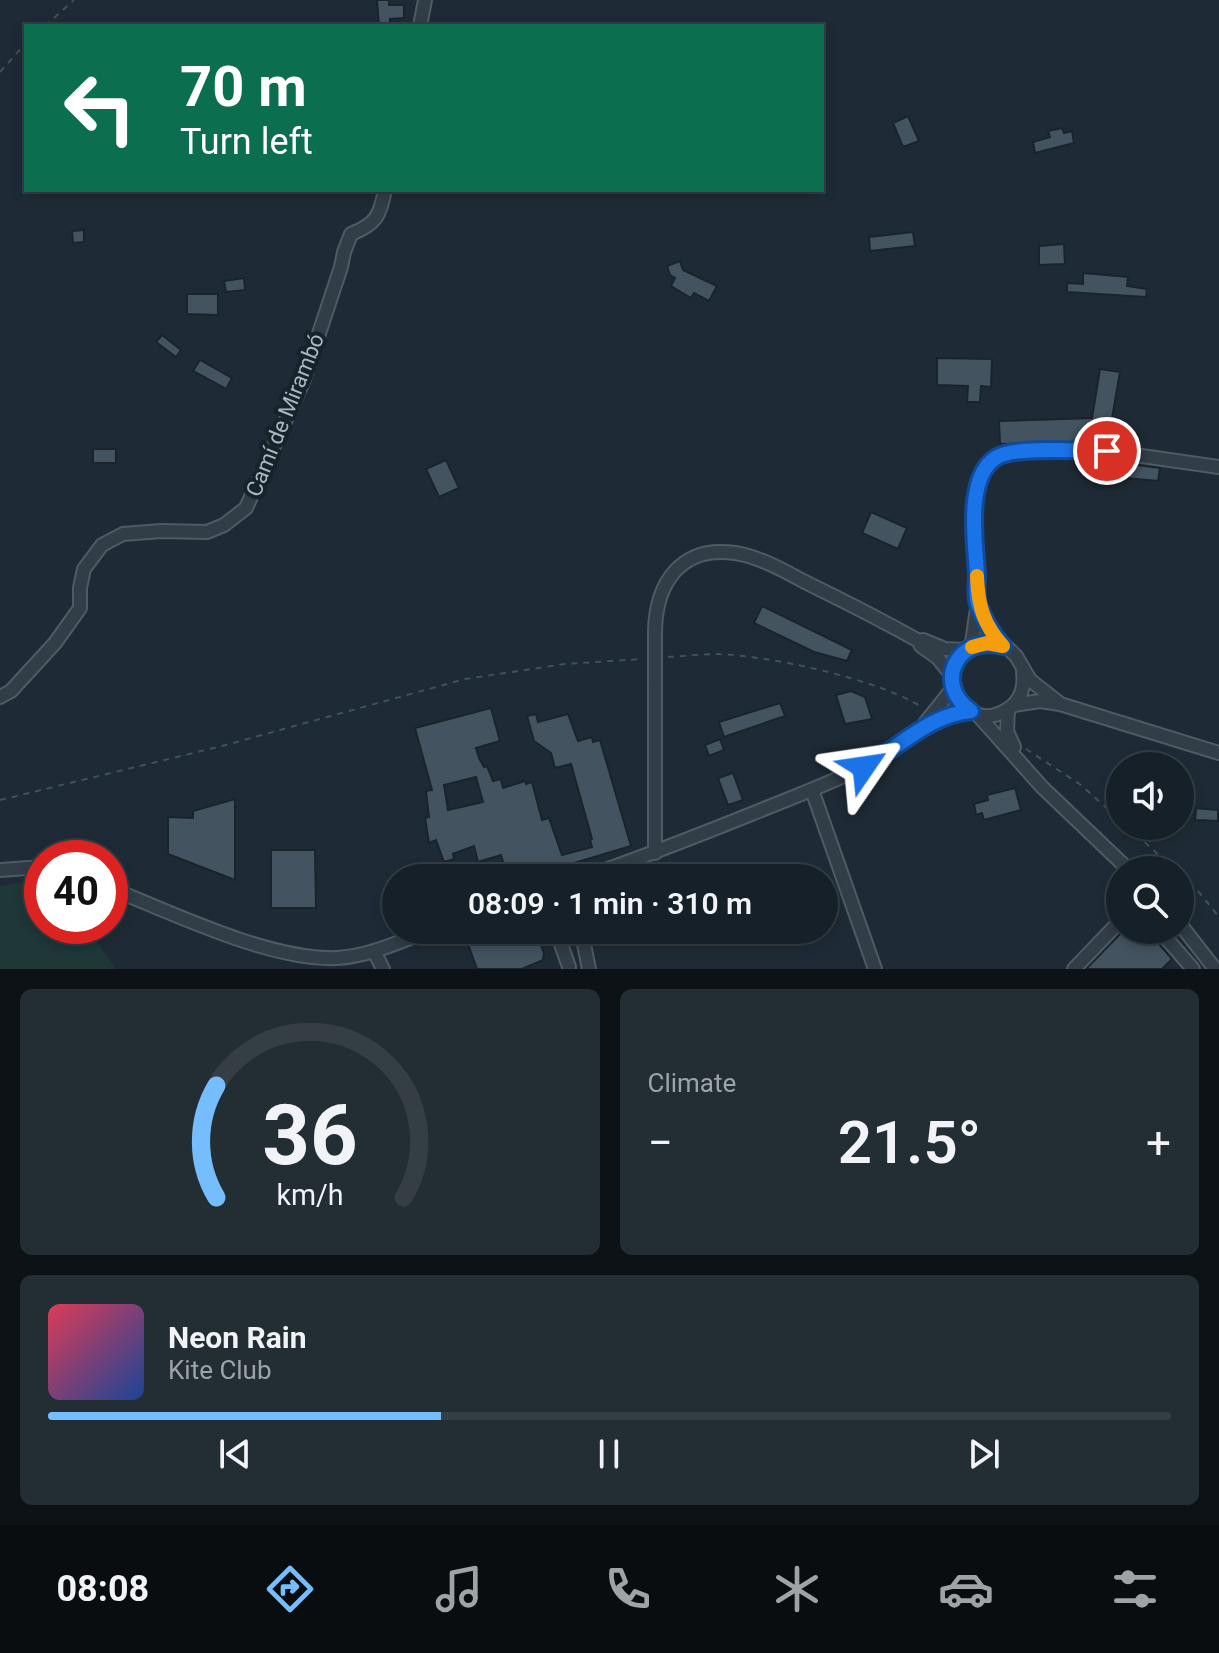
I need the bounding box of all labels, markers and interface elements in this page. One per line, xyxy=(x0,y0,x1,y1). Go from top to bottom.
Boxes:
text: 70 m xyxy=(180,54,307,120)
icon: left xyxy=(48,56,152,160)
text: Turn left xyxy=(180,121,313,163)
street label: Camí de Mirambó xyxy=(241,330,329,500)
pin xyxy=(1073,417,1141,485)
icon: arrive xyxy=(1085,429,1129,473)
position arrow xyxy=(822,725,906,809)
map controls xyxy=(1106,752,1194,944)
button: sound xyxy=(1106,752,1194,840)
speed limit sign: 40 xyxy=(24,840,128,944)
button: search xyxy=(1106,856,1194,944)
text: 08:09 · 1 min · 310 m xyxy=(468,886,752,921)
text: Climate xyxy=(648,1068,736,1098)
text: 36 xyxy=(262,1087,357,1184)
text: 21.5° xyxy=(838,1107,981,1178)
text: − xyxy=(648,1117,673,1169)
text: + xyxy=(1146,1117,1171,1169)
text: km/h xyxy=(276,1178,343,1212)
text: Neon Rain xyxy=(168,1320,307,1355)
text: Kite Club xyxy=(168,1355,272,1385)
icon: previous xyxy=(213,1432,257,1476)
icon: pause xyxy=(587,1432,631,1476)
icon: next xyxy=(962,1432,1006,1476)
icon: directions xyxy=(262,1561,318,1617)
icon: music xyxy=(431,1561,487,1617)
icon: phone xyxy=(600,1561,656,1617)
icon: climate xyxy=(769,1561,825,1617)
icon: car xyxy=(938,1561,994,1617)
icon: filters xyxy=(1107,1561,1163,1617)
text: 08:08 xyxy=(56,1568,149,1610)

